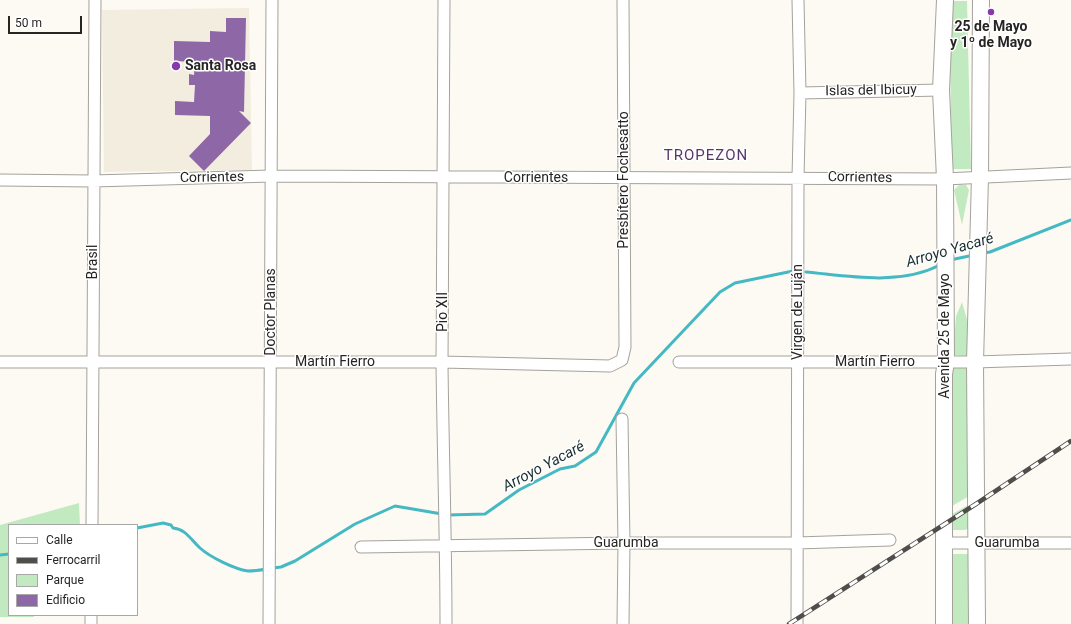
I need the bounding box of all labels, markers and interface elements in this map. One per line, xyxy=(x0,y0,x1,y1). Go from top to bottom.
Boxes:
marker: 25 de Mayo y 1º de Mayo xyxy=(986,7,996,17)
scale bar xyxy=(10,8,84,34)
text: 50 m xyxy=(15,16,42,30)
place label: 25 de Mayo y 1º de Mayo xyxy=(950,19,1032,52)
place label: Santa Rosa xyxy=(185,58,256,74)
marker: Santa Rosa xyxy=(170,60,182,72)
street label: Islas del Ibicuy xyxy=(825,82,917,100)
street label: Presbítero Fochesatto xyxy=(616,111,632,249)
district label: TROPEZON xyxy=(664,147,748,165)
street label: Corrientes xyxy=(180,169,244,187)
street label: Corrientes xyxy=(828,169,892,187)
street label: Corrientes xyxy=(504,170,568,186)
water label: Arroyo Yacaré xyxy=(904,230,996,272)
street label: Brasil xyxy=(85,245,101,279)
street label: Virgen de Luján xyxy=(790,264,806,360)
street label: Doctor Planas xyxy=(263,268,279,356)
street label: Avenida 25 de Mayo xyxy=(937,273,953,399)
street label: Pio XII xyxy=(435,292,451,332)
street label: Martín Fierro xyxy=(295,354,375,370)
street label: Martín Fierro xyxy=(835,354,915,370)
water label: Arroyo Yacaré xyxy=(500,438,588,496)
legend xyxy=(8,524,138,616)
text: Calle xyxy=(46,533,73,547)
street label: Guarumba xyxy=(593,535,659,551)
street label: Guarumba xyxy=(974,535,1040,551)
text: Ferrocarril xyxy=(46,553,101,567)
text: Parque xyxy=(46,573,84,587)
text: Edificio xyxy=(46,593,85,607)

